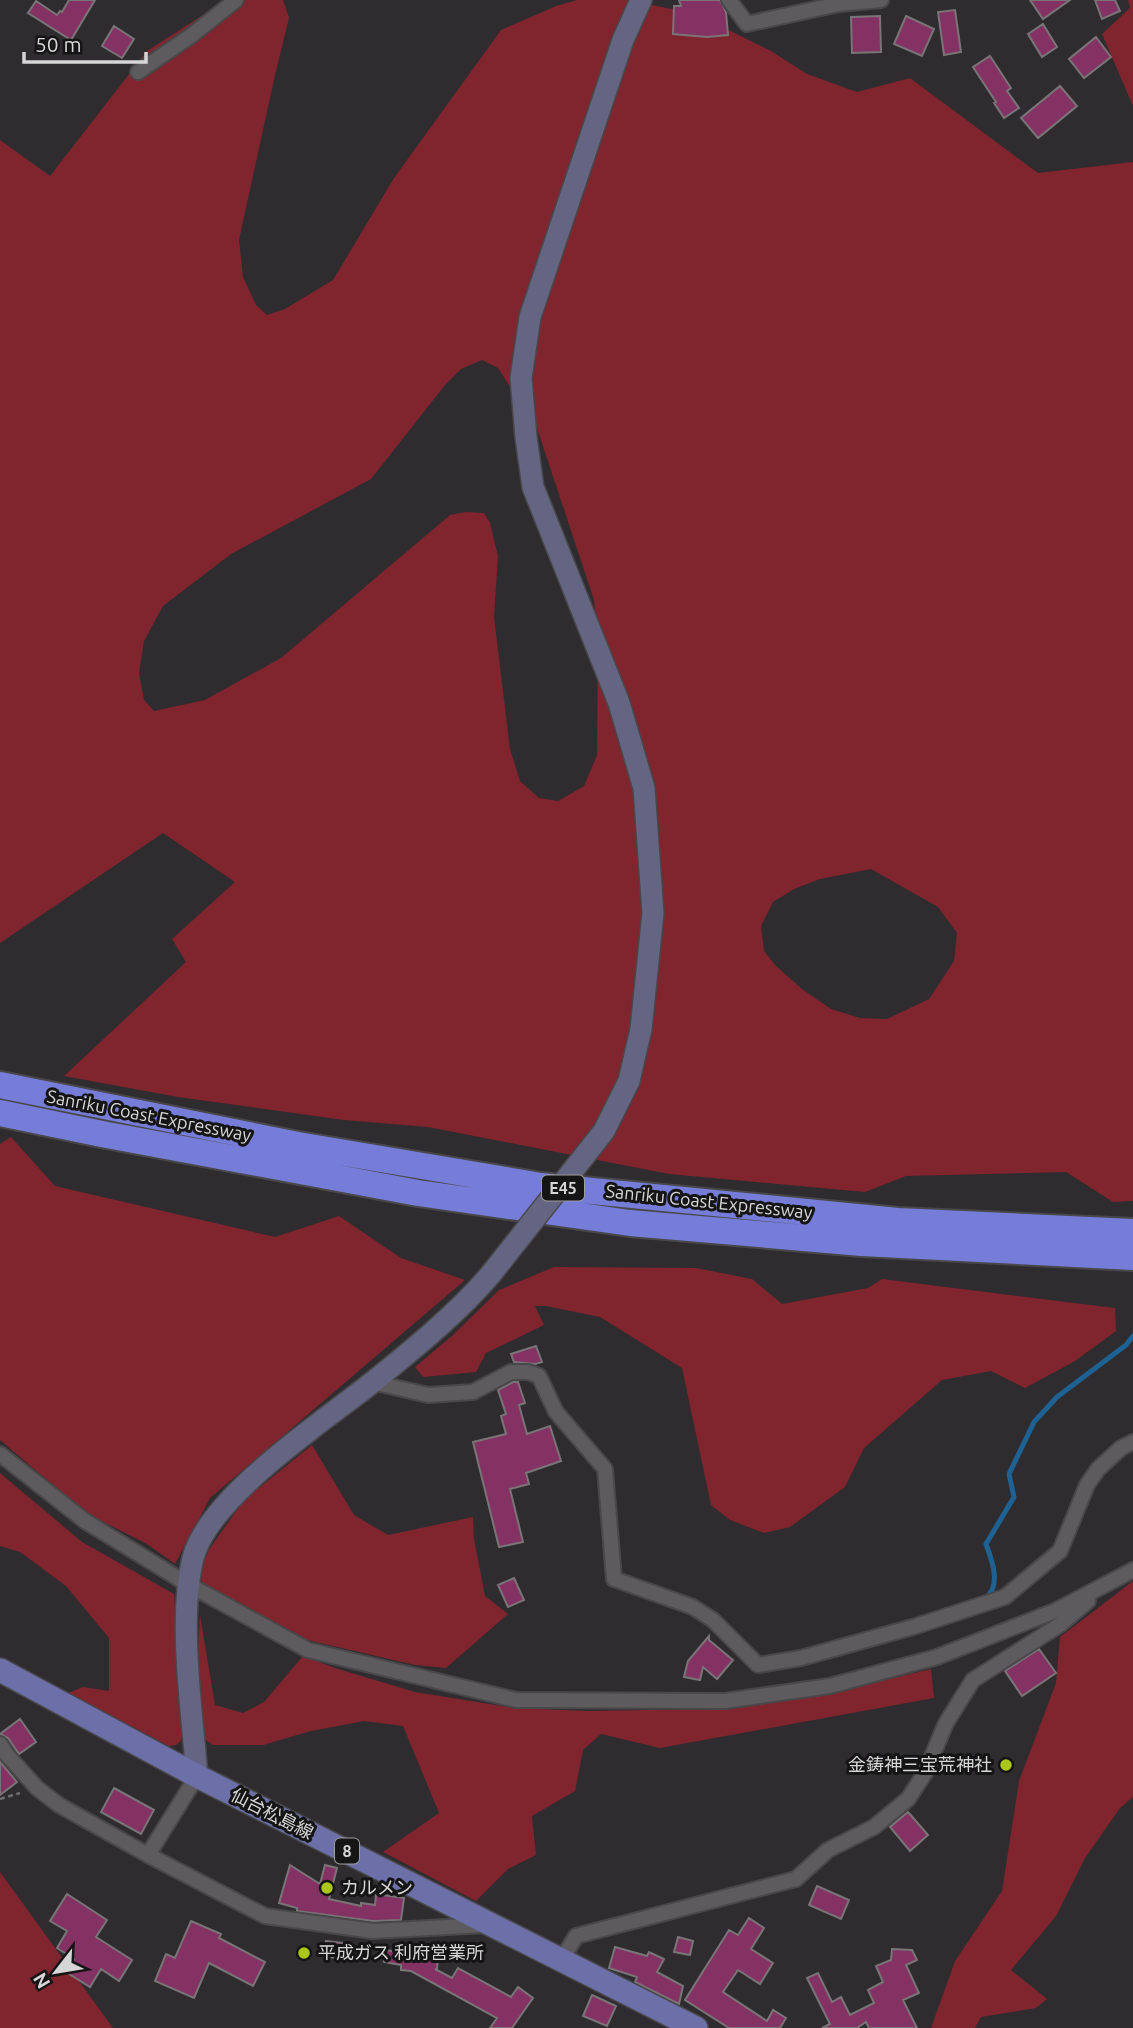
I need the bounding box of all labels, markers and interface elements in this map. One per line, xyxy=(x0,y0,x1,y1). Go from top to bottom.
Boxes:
scale bar xyxy=(24,21,147,65)
text: 50 m xyxy=(35,32,82,56)
street label: Sanriku Coast Expressway xyxy=(45,1085,253,1145)
road number: E45 xyxy=(542,1176,584,1200)
street label: Sanriku Coast Expressway xyxy=(605,1180,814,1222)
place label: 金鋳神三宝荒神社 xyxy=(848,1754,992,1774)
marker: 金鋳神三宝荒神社 xyxy=(998,1757,1014,1773)
street label: 仙台松島線 xyxy=(228,1784,317,1842)
road number: 8 xyxy=(335,1839,359,1864)
place label: カルメン xyxy=(341,1877,413,1897)
marker: カルメン xyxy=(319,1880,335,1896)
north arrow xyxy=(21,1937,91,2007)
place label: 平成ガス 利府営業所 xyxy=(318,1942,484,1962)
marker: 平成ガス 利府営業所 xyxy=(296,1945,312,1961)
text: N xyxy=(28,1969,55,1993)

